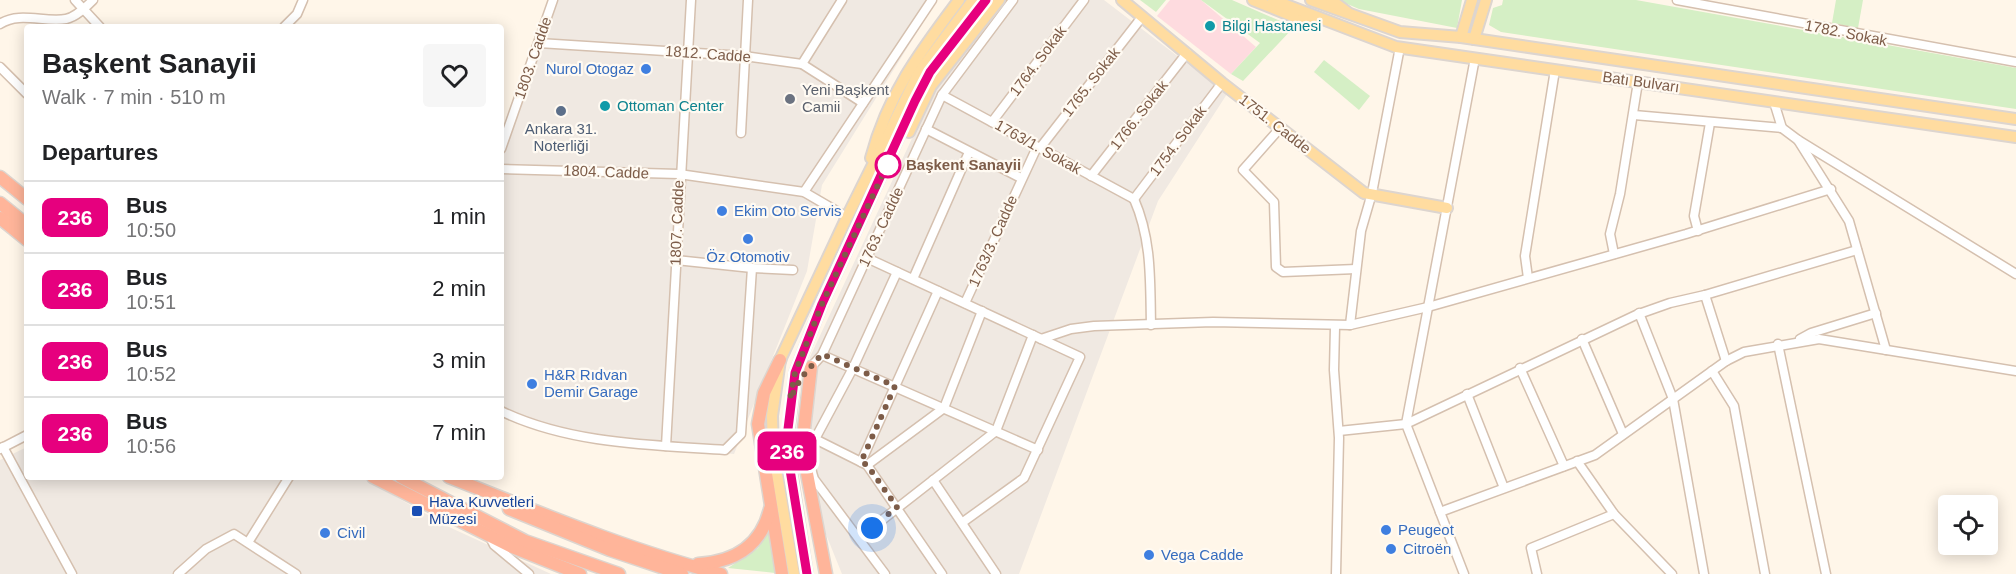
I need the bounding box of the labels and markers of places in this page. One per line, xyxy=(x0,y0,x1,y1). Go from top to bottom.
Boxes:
place label: Bilgi Hastanesi xyxy=(1222,17,1321,34)
marker: Bilgi Hastanesi xyxy=(1203,19,1217,33)
place label: Nurol Otogaz xyxy=(546,60,634,77)
marker: Nurol Otogaz xyxy=(639,62,653,76)
place label: Yeni Başkent Camii xyxy=(802,81,890,115)
marker: Yeni Başkent Camii xyxy=(783,92,797,106)
place label: Ottoman Center xyxy=(617,97,724,114)
marker: Ottoman Center xyxy=(598,99,612,113)
marker: Ankara 31. Noterliği xyxy=(554,104,568,118)
place label: Ankara 31. Noterliği xyxy=(525,120,597,154)
marker: Başkent Sanayii xyxy=(875,152,901,178)
place label: Başkent Sanayii xyxy=(906,156,1021,173)
place label: Ekim Oto Servis xyxy=(734,202,842,219)
marker: Ekim Oto Servis xyxy=(715,204,729,218)
marker: Öz Otomotiv xyxy=(741,232,755,246)
place label: Öz Otomotiv xyxy=(706,248,790,265)
place label: H&R Rıdvan Demir Garage xyxy=(544,366,638,400)
marker: H&R Rıdvan Demir Garage xyxy=(525,377,539,391)
place label: Hava Kuvvetleri Müzesi xyxy=(429,493,534,527)
marker: Hava Kuvvetleri Müzesi xyxy=(410,504,424,518)
place label: Peugeot xyxy=(1398,521,1455,538)
marker: Peugeot xyxy=(1379,523,1393,537)
place label: Civil xyxy=(337,524,365,541)
marker: Civil xyxy=(318,526,332,540)
place label: Citroën xyxy=(1403,540,1451,557)
marker: Citroën xyxy=(1384,542,1398,556)
place label: Vega Cadde xyxy=(1161,546,1244,563)
marker: Vega Cadde xyxy=(1142,548,1156,562)

